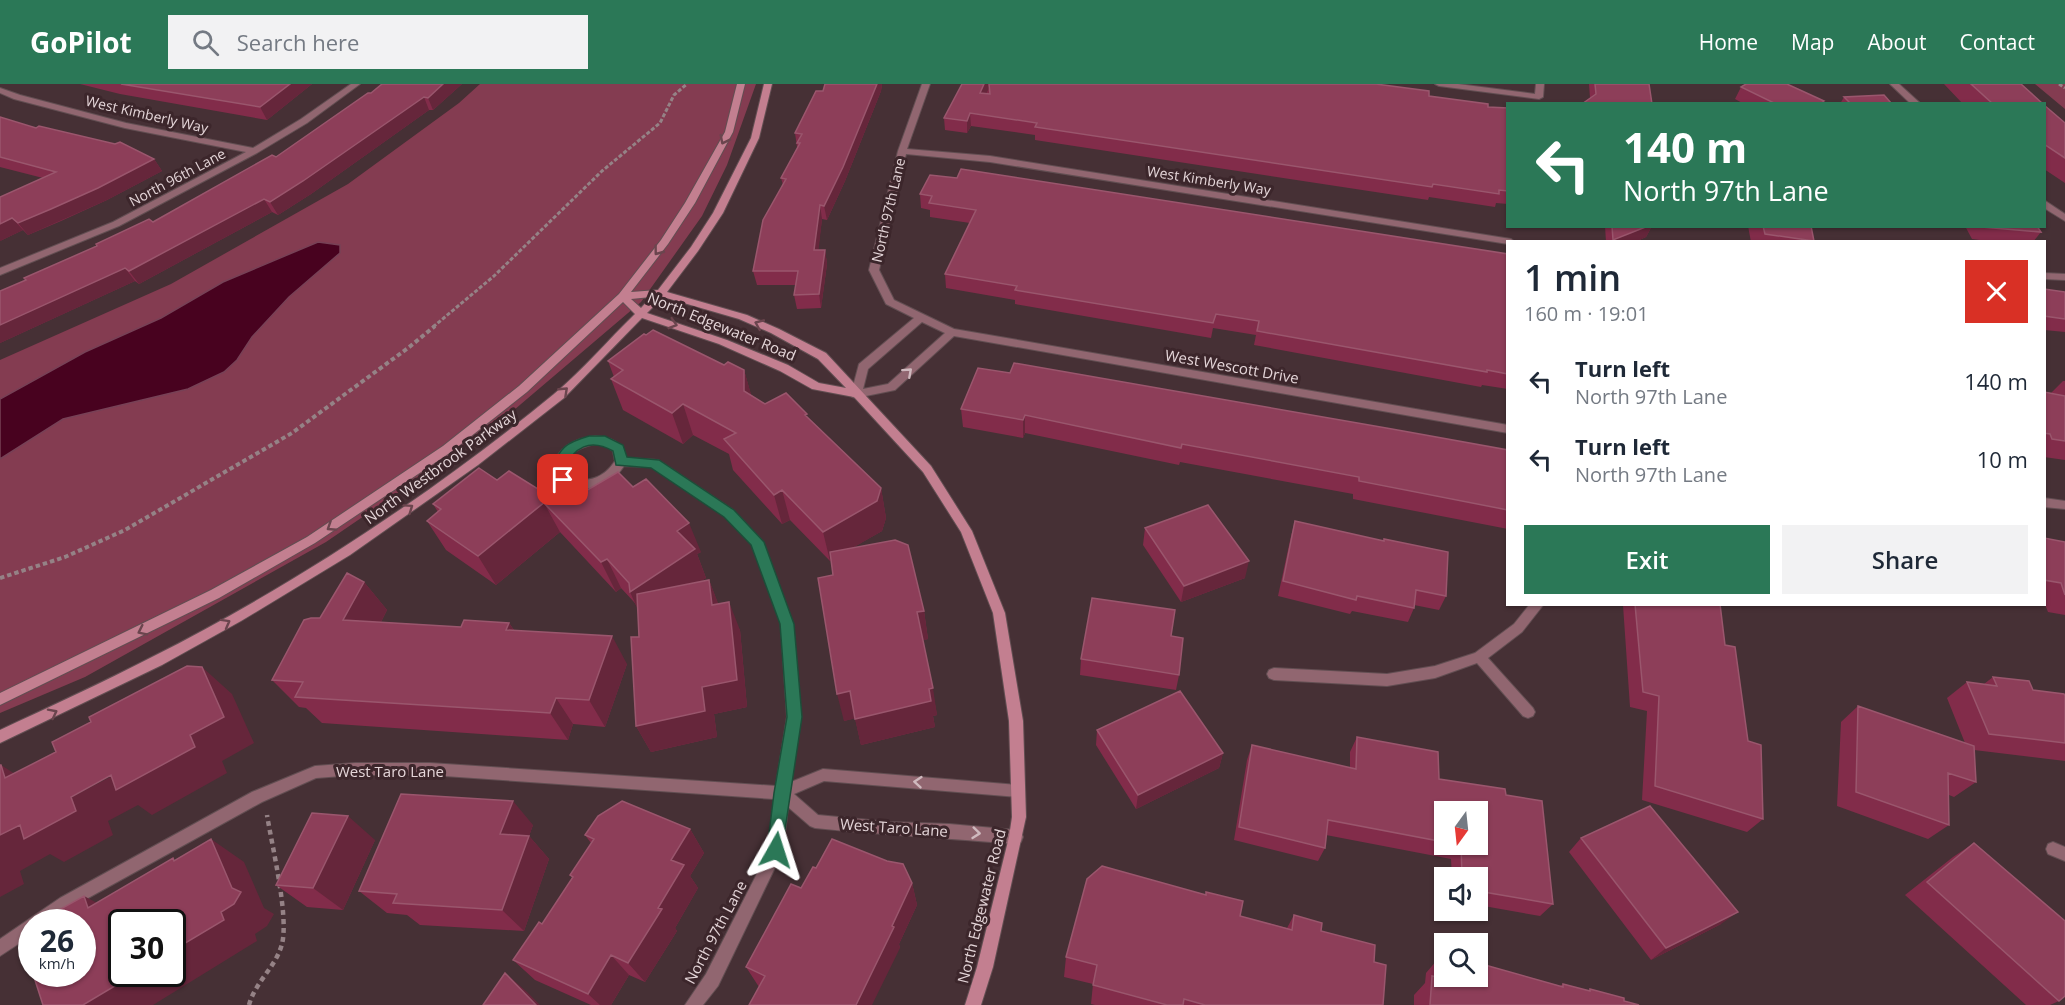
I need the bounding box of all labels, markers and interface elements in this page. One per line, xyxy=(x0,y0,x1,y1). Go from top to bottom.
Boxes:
search box xyxy=(168,15,588,69)
text: GoPilot xyxy=(30,23,132,61)
icon: search xyxy=(189,26,222,59)
text: Search here xyxy=(237,27,359,57)
text: Home xyxy=(1699,28,1758,56)
text: Map xyxy=(1791,28,1834,56)
text: About xyxy=(1867,28,1927,56)
text: Contact xyxy=(1960,28,2035,56)
street label: West Kimberly Way xyxy=(84,91,211,138)
text: 140 m xyxy=(1623,118,1747,175)
icon: left xyxy=(1524,126,1602,204)
one-way arrow xyxy=(720,133,732,144)
street label: North 96th Lane xyxy=(125,144,229,210)
street label: North 97th Lane xyxy=(867,156,909,264)
street label: West Kimberly Way xyxy=(1146,161,1273,199)
text: North 97th Lane xyxy=(1623,172,1829,209)
one-way arrow xyxy=(655,244,666,255)
text: 1 min xyxy=(1524,253,1621,302)
button: close xyxy=(1965,260,2028,323)
street label: North Edgewater Road xyxy=(645,287,799,365)
text: 160 m · 19:01 xyxy=(1524,300,1649,327)
one-way arrow xyxy=(667,317,678,329)
one-way arrow xyxy=(755,319,766,331)
street label: West Wescott Drive xyxy=(1163,344,1301,388)
text: Turn left xyxy=(1575,353,1670,383)
icon: left xyxy=(1524,365,1557,398)
text: 140 m xyxy=(1964,366,2028,396)
one-way arrow xyxy=(901,368,912,379)
text: North 97th Lane xyxy=(1575,383,1727,410)
one-way arrow xyxy=(557,387,568,398)
street label: North Westbrook Parkway xyxy=(360,404,521,528)
text: Turn left xyxy=(1575,431,1670,461)
icon: left xyxy=(1524,443,1557,476)
text: 10 m xyxy=(1977,444,2028,474)
pin xyxy=(537,454,588,505)
text: North 97th Lane xyxy=(1575,461,1727,488)
icon: arrive xyxy=(546,463,579,496)
one-way arrow xyxy=(402,504,413,515)
one-way arrow xyxy=(327,520,337,532)
button: Exit xyxy=(1524,525,1770,594)
button: Share xyxy=(1782,525,2028,594)
one-way arrow xyxy=(220,619,230,630)
one-way arrow xyxy=(137,624,148,636)
one-way arrow xyxy=(47,709,57,720)
street label: West Taro Lane xyxy=(336,761,444,781)
one-way arrow xyxy=(914,776,923,789)
north arrow xyxy=(1434,801,1488,855)
map controls xyxy=(1434,801,1488,987)
street label: West Taro Lane xyxy=(839,813,949,841)
position arrow xyxy=(744,818,808,882)
one-way arrow xyxy=(972,826,981,839)
street label: North Edgewater Road xyxy=(952,827,1010,985)
button: sound xyxy=(1434,867,1488,921)
street label: North 97th Lane xyxy=(679,877,751,987)
speed limit sign: 30 xyxy=(108,909,186,987)
text: 26 xyxy=(40,920,74,961)
button: search xyxy=(1434,933,1488,987)
text: km/h xyxy=(39,953,75,973)

